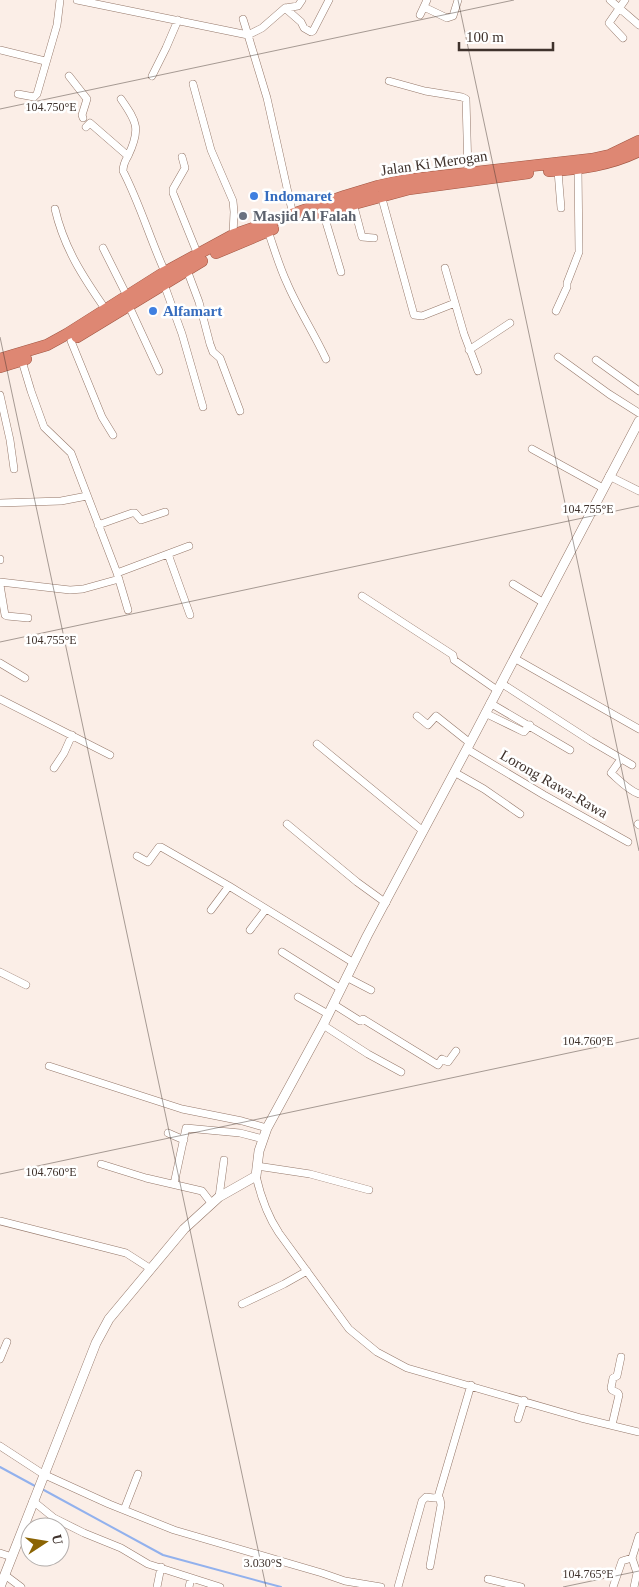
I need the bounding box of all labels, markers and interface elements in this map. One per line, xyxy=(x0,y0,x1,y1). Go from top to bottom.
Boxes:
scale bar xyxy=(459,20,553,52)
text: 100 m xyxy=(466,29,504,45)
text: 104.750°E xyxy=(25,100,77,114)
street label: Jalan Ki Merogan xyxy=(380,148,489,178)
place label: Indomaret xyxy=(264,188,332,204)
marker: Indomaret xyxy=(248,190,260,202)
place label: Masjid Al Falah xyxy=(253,208,357,224)
marker: Masjid Al Falah xyxy=(237,210,249,222)
place label: Alfamart xyxy=(163,303,222,319)
marker: Alfamart xyxy=(147,305,159,317)
text: 104.755°E xyxy=(562,502,614,516)
text: 104.755°E xyxy=(25,633,77,647)
street label: Lorong Rawa-Rawa xyxy=(498,747,611,821)
text: 104.760°E xyxy=(562,1034,614,1048)
text: 104.760°E xyxy=(25,1165,77,1179)
north arrow xyxy=(20,1517,70,1567)
text: U xyxy=(49,1533,66,1546)
text: 3.030°S xyxy=(244,1556,282,1570)
text: 104.765°E xyxy=(562,1567,614,1581)

